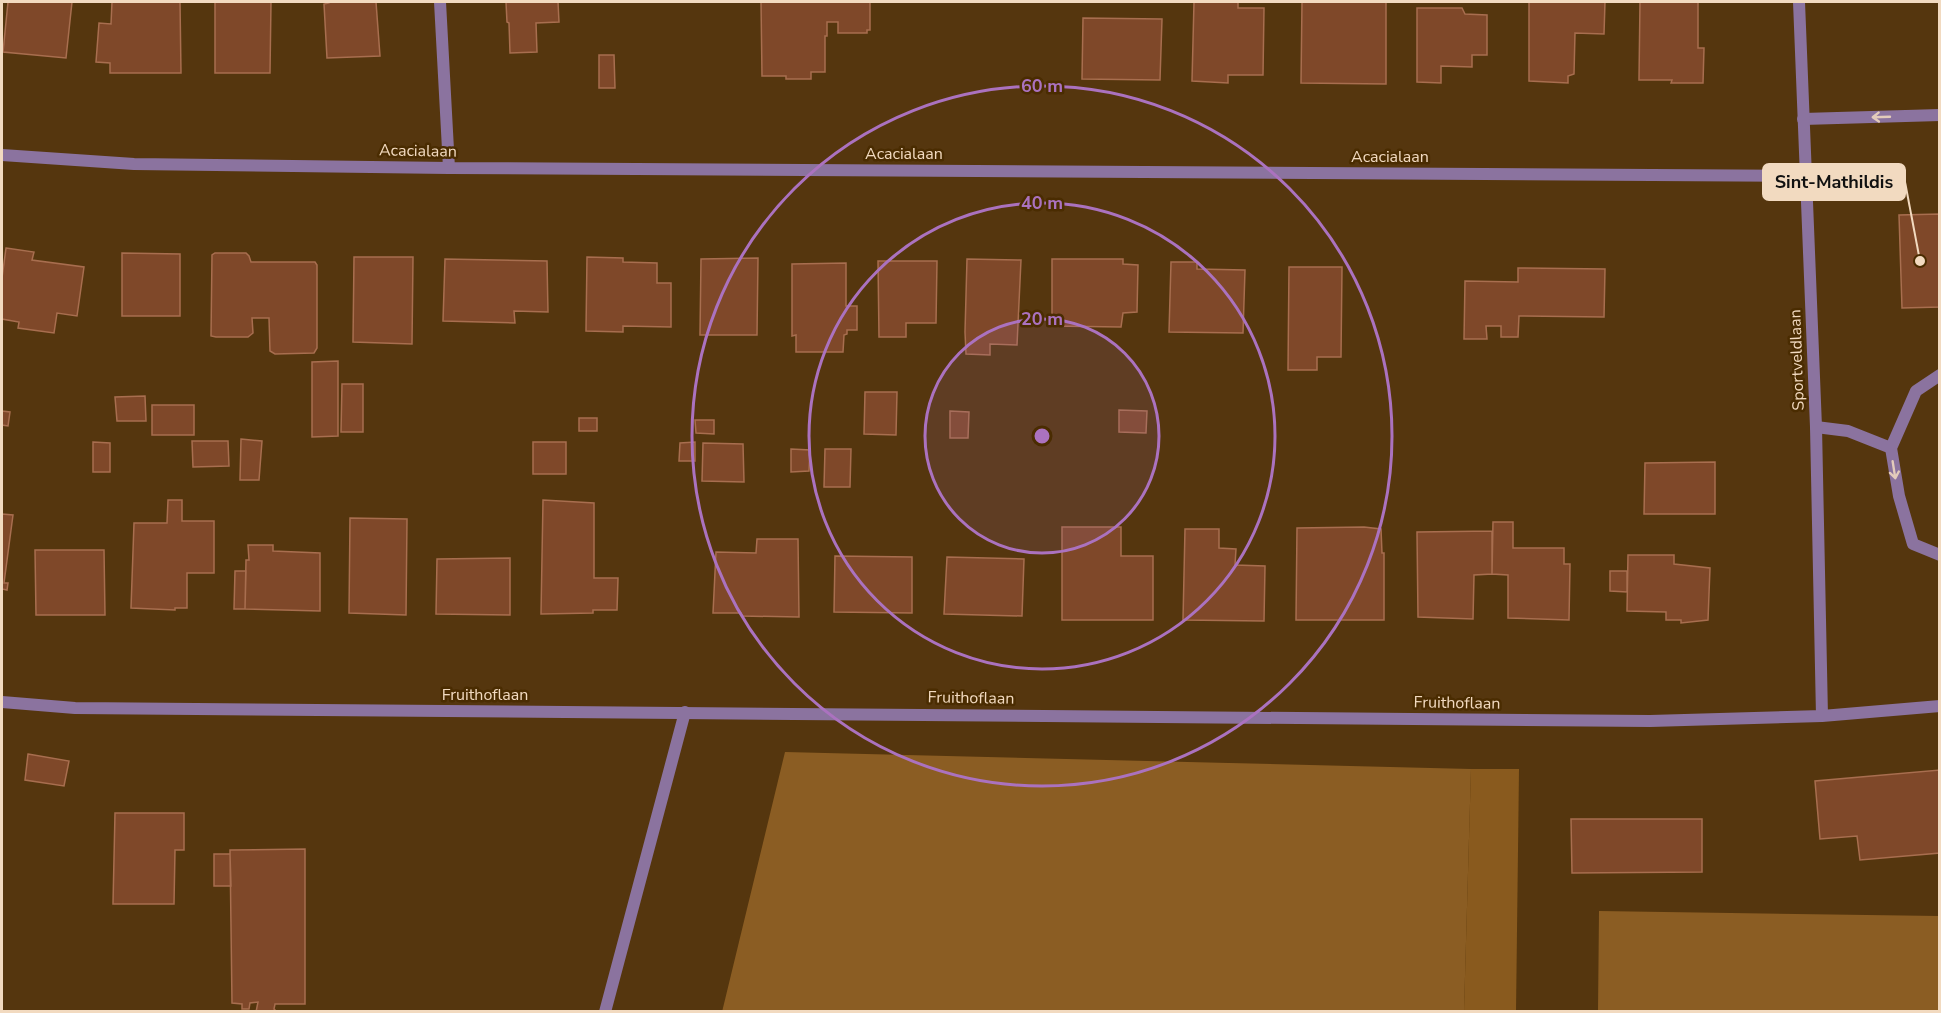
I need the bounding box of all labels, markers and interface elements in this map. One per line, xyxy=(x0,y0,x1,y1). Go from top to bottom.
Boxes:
text: 60 m xyxy=(1021,74,1063,98)
one-way arrow xyxy=(1872,111,1892,123)
street label: Acacialaan xyxy=(379,139,457,163)
street label: Acacialaan xyxy=(865,143,943,165)
street label: Acacialaan xyxy=(1351,146,1429,168)
callout: Sint-Mathildis xyxy=(1763,164,1905,200)
text: Sint-Mathildis xyxy=(1775,170,1893,194)
text: 40 m xyxy=(1021,191,1063,215)
text: 20 m xyxy=(1021,307,1063,331)
street label: Sportveldlaan xyxy=(1784,309,1810,411)
centre of rings xyxy=(1032,426,1052,446)
one-way arrow xyxy=(1889,460,1900,480)
street label: Fruithoflaan xyxy=(442,684,528,706)
street label: Fruithoflaan xyxy=(927,686,1015,710)
street label: Fruithoflaan xyxy=(1413,691,1501,715)

